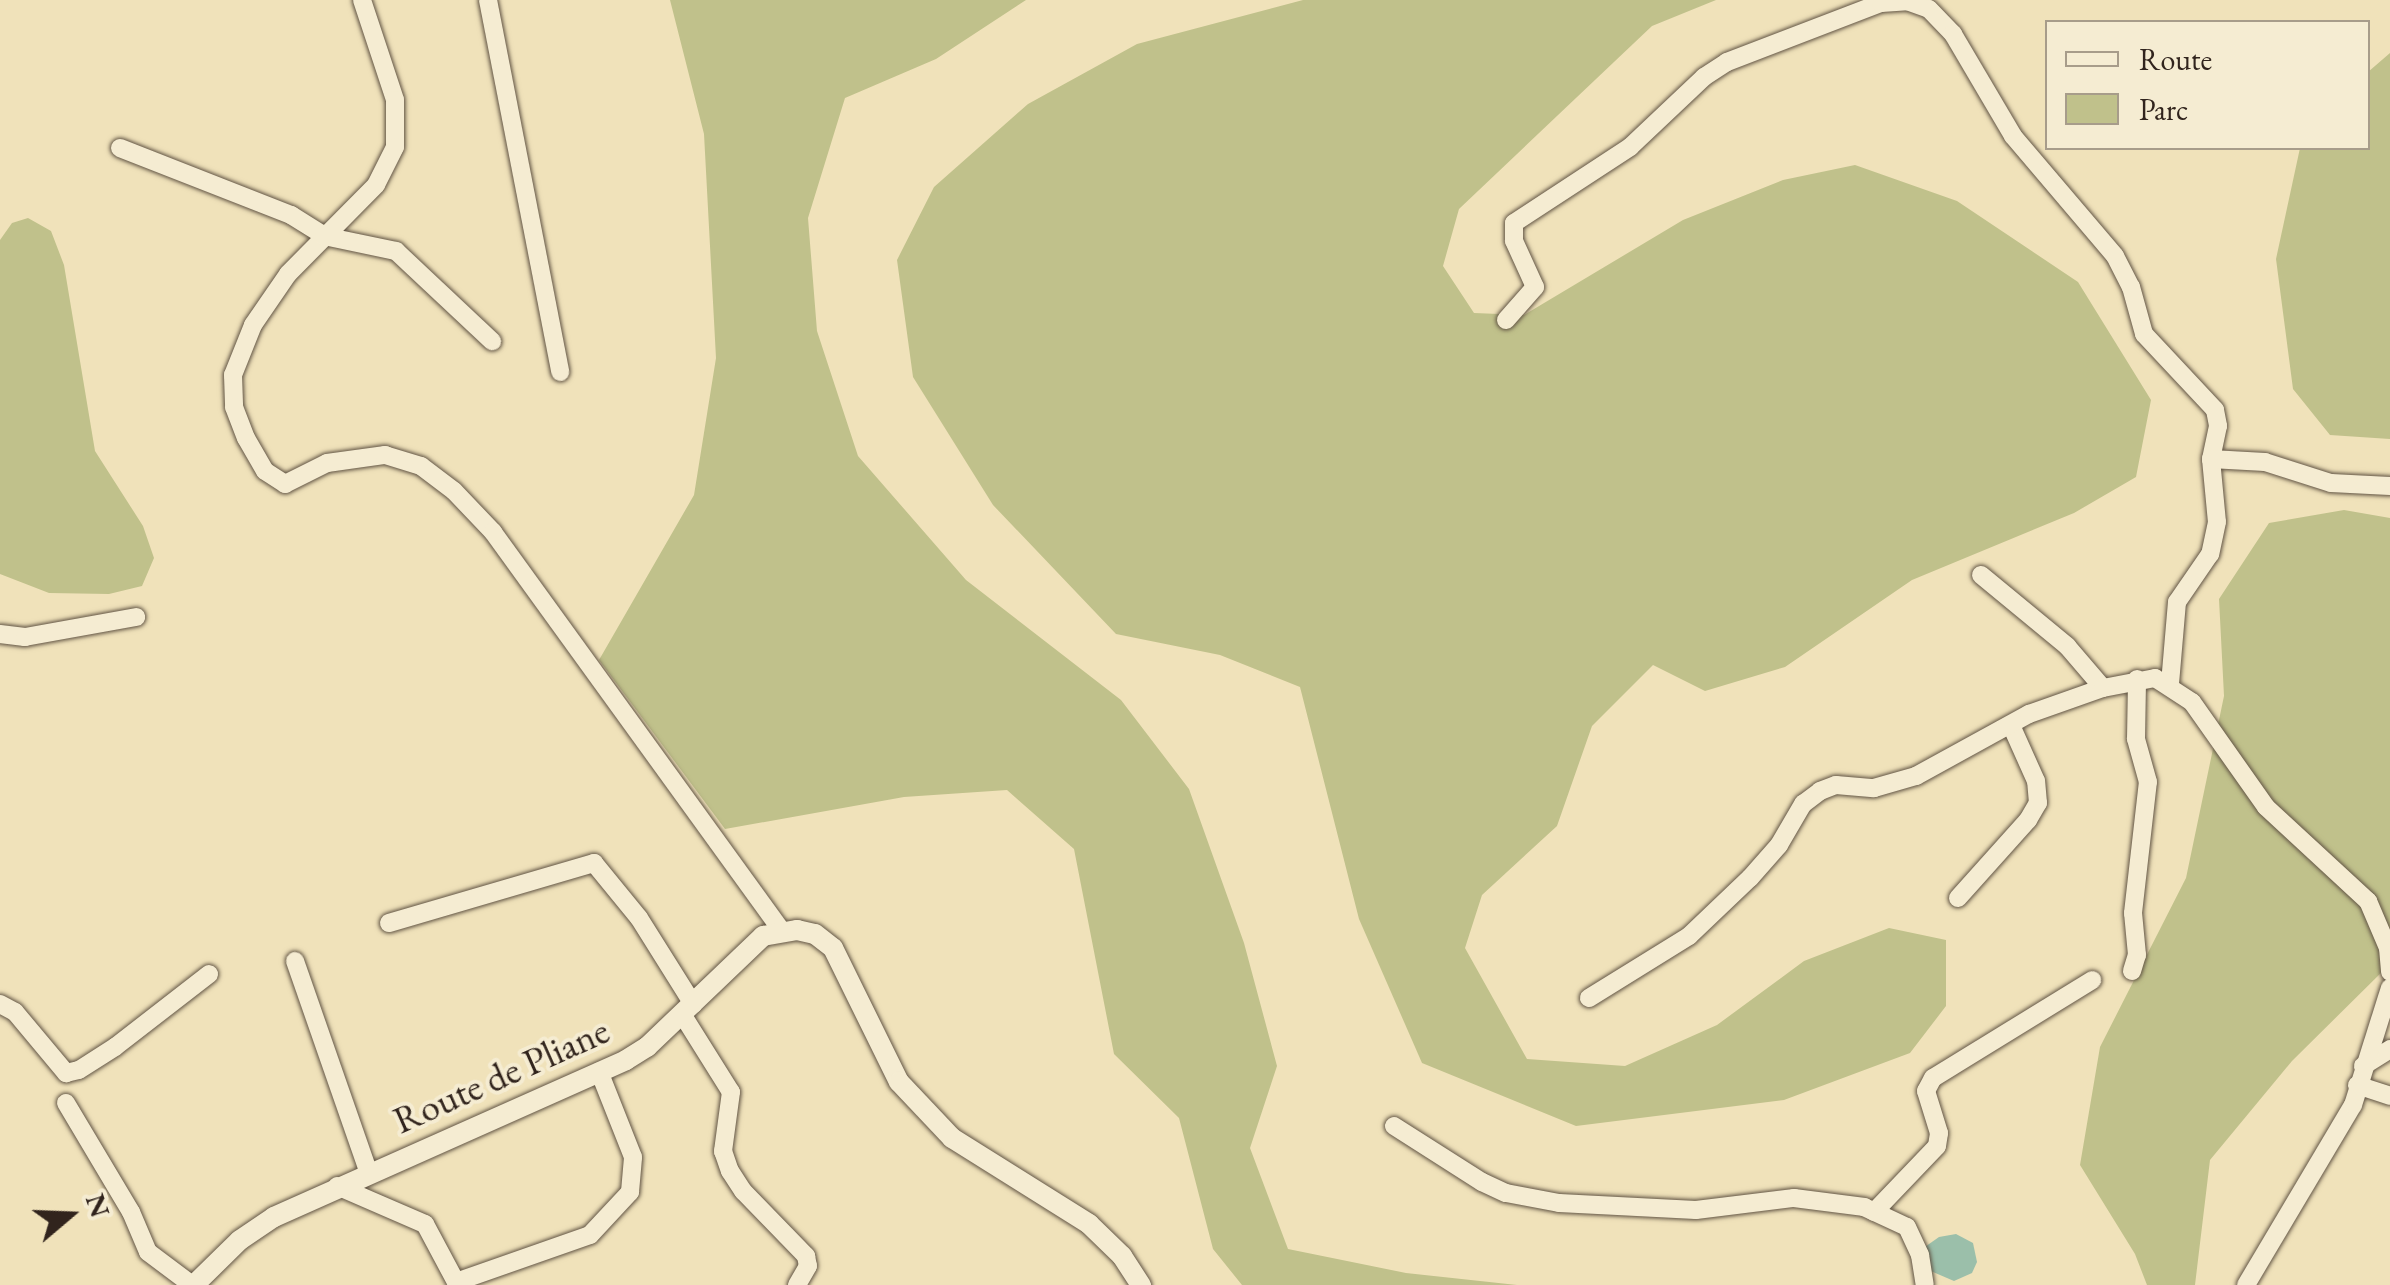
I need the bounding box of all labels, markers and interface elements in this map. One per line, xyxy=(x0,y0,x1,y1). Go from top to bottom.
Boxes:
legend xyxy=(2045,20,2370,150)
text: Route xyxy=(2139,40,2212,79)
text: Parc xyxy=(2139,90,2188,129)
street label: Route de Pliane xyxy=(386,1007,616,1143)
north arrow xyxy=(20,1165,120,1265)
text: N xyxy=(78,1189,119,1222)

